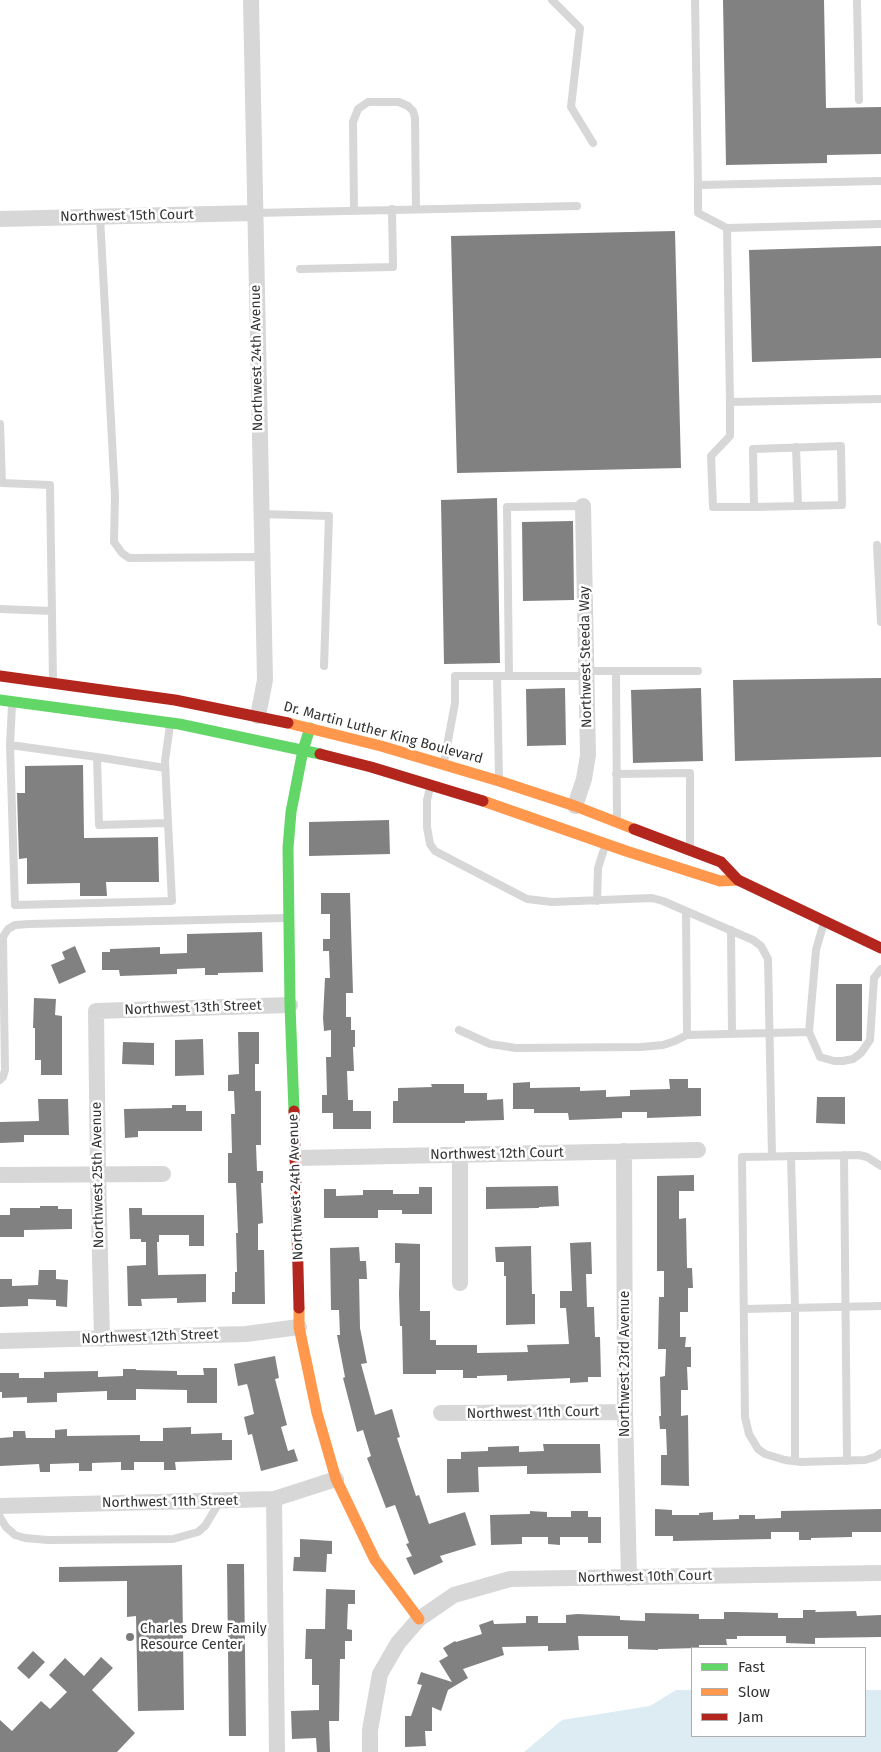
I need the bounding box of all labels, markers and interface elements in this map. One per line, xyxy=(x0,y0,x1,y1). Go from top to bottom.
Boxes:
street label: Northwest 15th Court xyxy=(60,206,194,226)
street label: Northwest 24th Avenue xyxy=(247,284,267,432)
street label: Northwest Steeda Way xyxy=(576,586,596,728)
street label: Dr. Martin Luther King Boulevard xyxy=(282,698,484,768)
street label: Northwest 13th Street xyxy=(124,997,262,1019)
street label: Northwest 25th Avenue xyxy=(88,1102,108,1248)
street label: Northwest 24th Avenue xyxy=(285,1113,307,1261)
street label: Northwest 12th Court xyxy=(430,1144,564,1164)
street label: Northwest 23rd Avenue xyxy=(617,1291,633,1437)
street label: Northwest 12th Street xyxy=(81,1326,219,1348)
street label: Northwest 11th Court xyxy=(467,1403,599,1423)
street label: Northwest 11th Street xyxy=(102,1492,238,1512)
street label: Northwest 10th Court xyxy=(578,1567,712,1587)
place label: Charles Drew Family Resource Center xyxy=(140,1621,267,1654)
marker: Charles Drew Family Resource Center xyxy=(124,1631,136,1643)
legend xyxy=(691,1647,866,1737)
text: Fast xyxy=(738,1658,765,1676)
text: Slow xyxy=(738,1683,770,1701)
text: Jam xyxy=(738,1708,764,1726)

